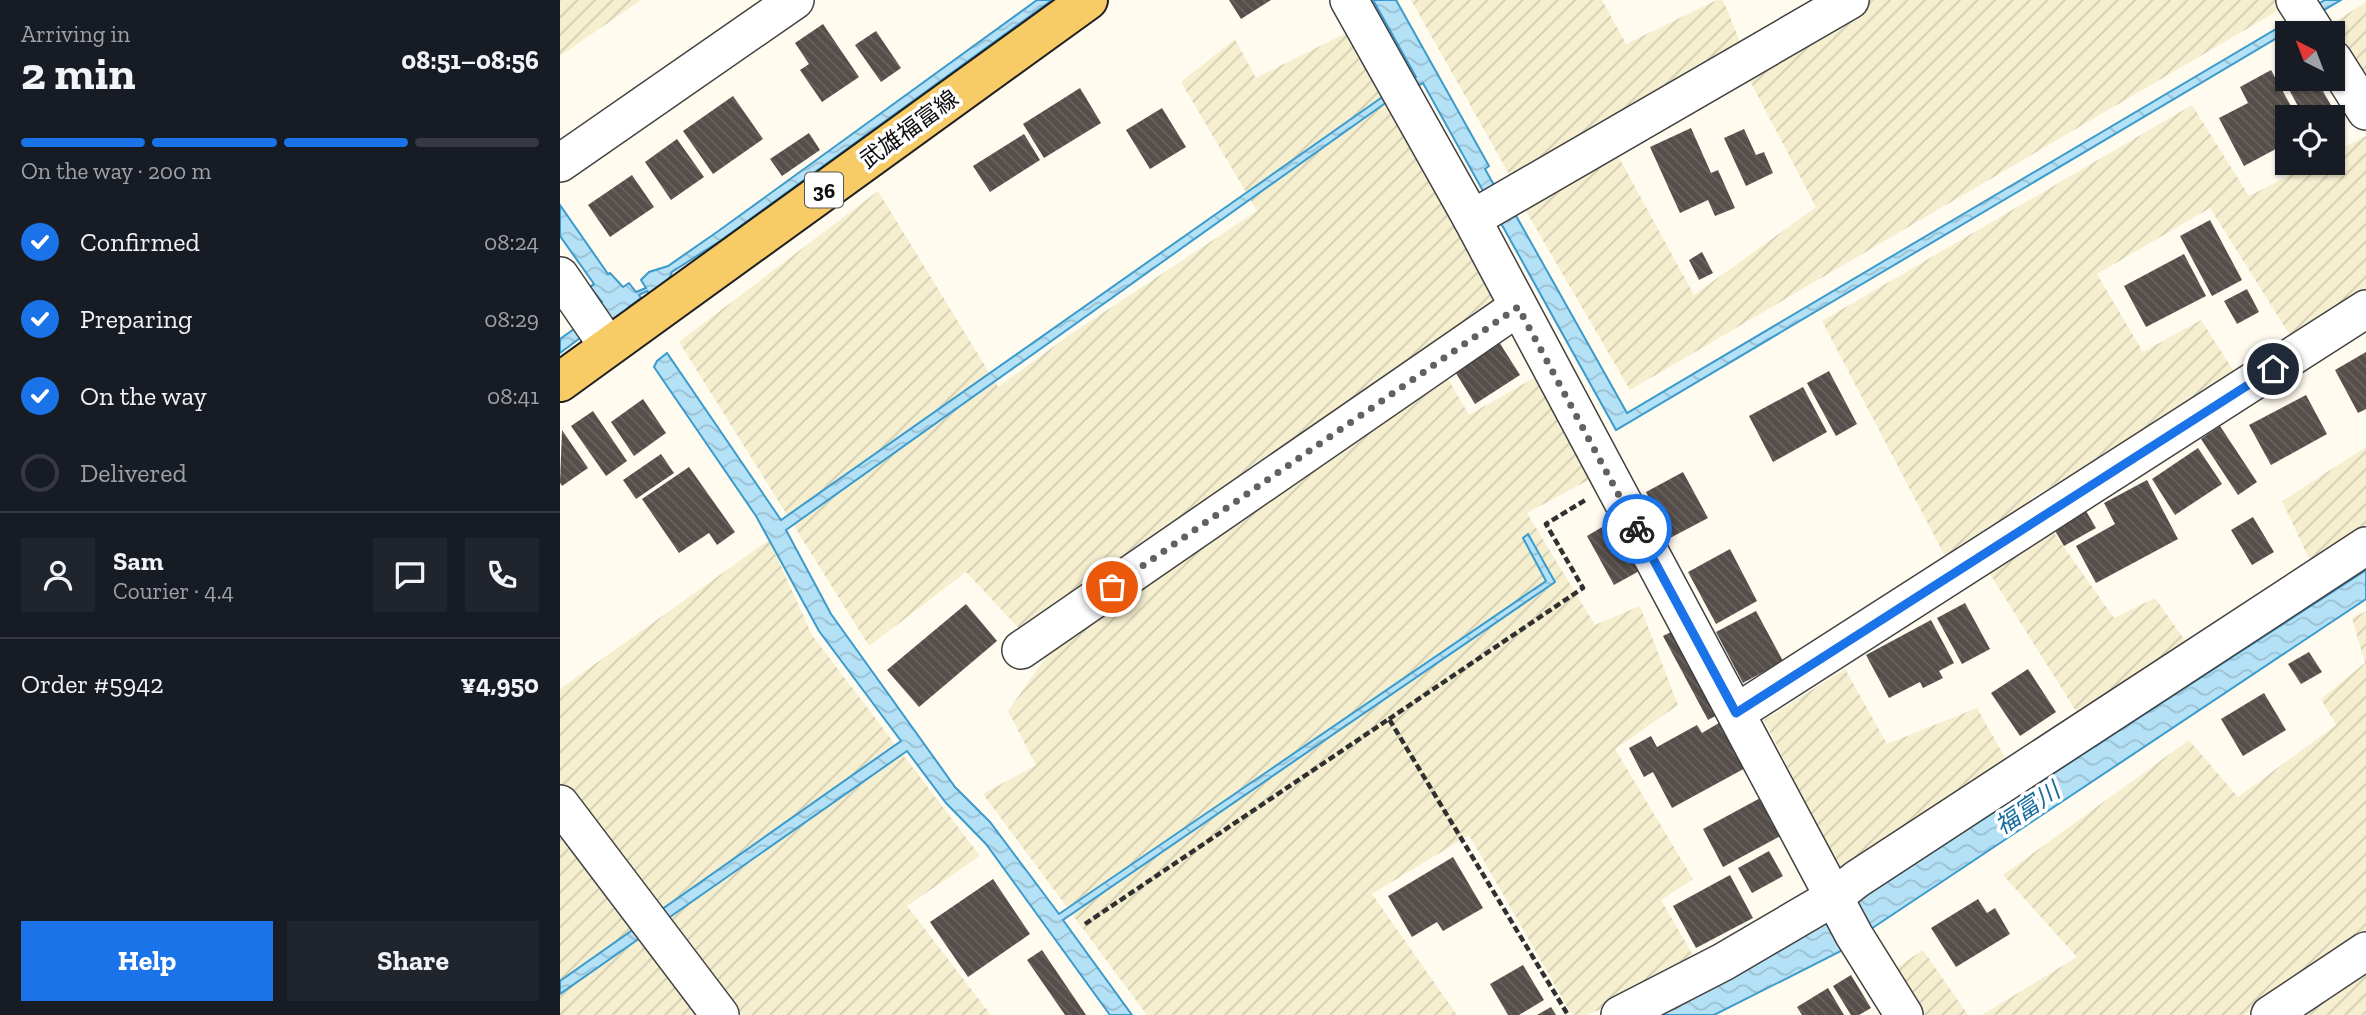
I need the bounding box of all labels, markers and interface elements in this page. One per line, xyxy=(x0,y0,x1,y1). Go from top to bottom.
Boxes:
text: Arriving in xyxy=(21,20,130,48)
north arrow xyxy=(2275,21,2345,91)
map controls xyxy=(2275,21,2345,175)
text: 08:51–08:56 xyxy=(401,44,539,76)
text: 2 min xyxy=(21,46,136,101)
street label: 武雄福富線 xyxy=(854,84,964,174)
button: locate xyxy=(2275,105,2345,175)
text: On the way · 200 m xyxy=(21,157,211,185)
road number: 36 xyxy=(805,172,843,208)
icon: check xyxy=(21,223,59,261)
text: Confirmed xyxy=(80,226,200,258)
text: 08:24 xyxy=(484,228,539,256)
icon: check xyxy=(21,300,59,338)
text: Preparing xyxy=(80,303,192,335)
text: 08:29 xyxy=(484,305,539,333)
pin xyxy=(2243,339,2303,399)
icon: home xyxy=(2254,350,2292,388)
icon: check xyxy=(21,377,59,415)
text: On the way xyxy=(80,380,207,412)
text: 08:41 xyxy=(487,382,539,410)
text: Delivered xyxy=(80,457,187,489)
courier xyxy=(1602,494,1672,564)
icon: bike xyxy=(1618,510,1656,548)
button: person xyxy=(21,538,95,612)
button: chat xyxy=(373,538,447,612)
button: phone xyxy=(465,538,539,612)
text: Sam xyxy=(113,545,163,577)
pin xyxy=(1082,557,1142,617)
icon: bag xyxy=(1093,568,1131,606)
text: Courier · 4.4 xyxy=(113,577,234,605)
text: Order #5942 xyxy=(21,668,164,700)
text: ¥4,950 xyxy=(460,668,539,700)
water label: 福富川 xyxy=(1989,774,2067,840)
button: Help xyxy=(21,921,273,1001)
button: Share xyxy=(287,921,539,1001)

